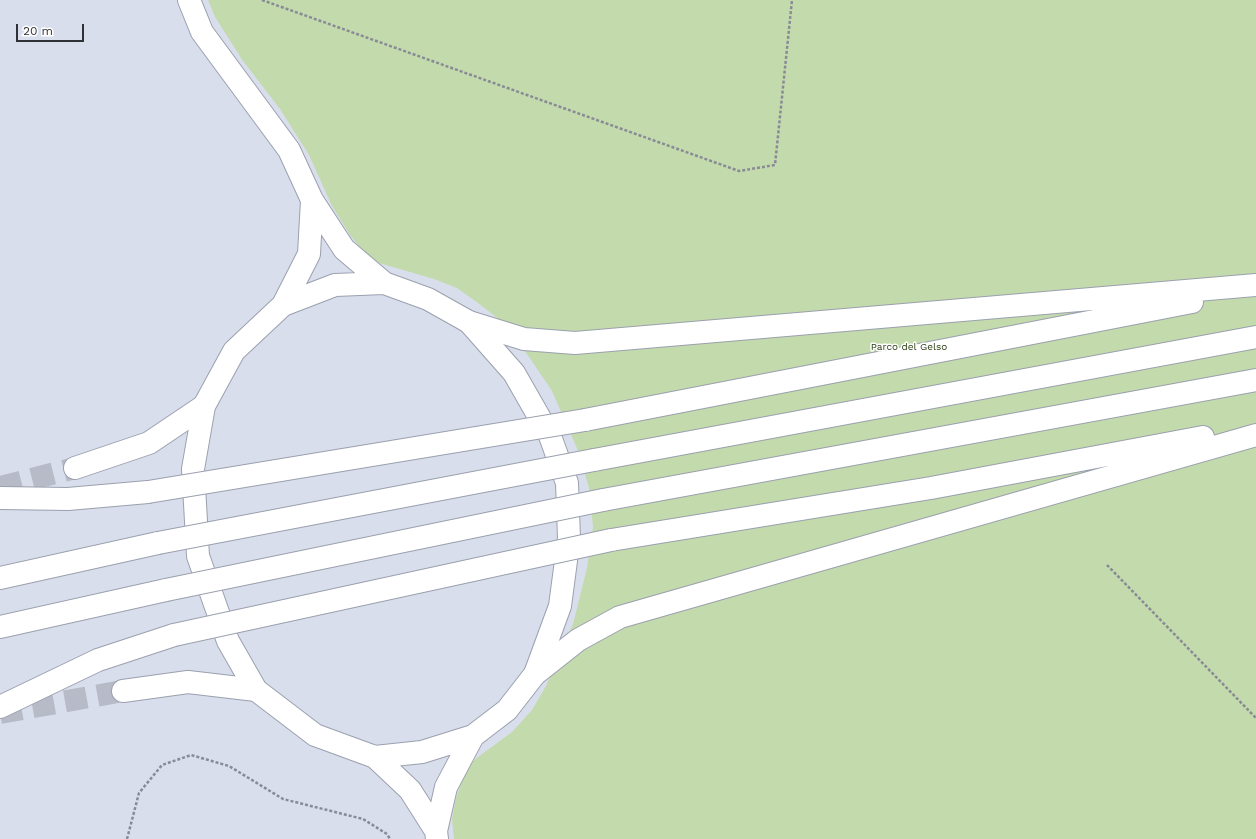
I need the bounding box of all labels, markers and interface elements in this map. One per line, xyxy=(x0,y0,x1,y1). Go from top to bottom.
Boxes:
scale bar xyxy=(18,16,86,42)
text: 20 m xyxy=(23,24,53,38)
park label: Parco del Gelso xyxy=(871,341,947,353)

